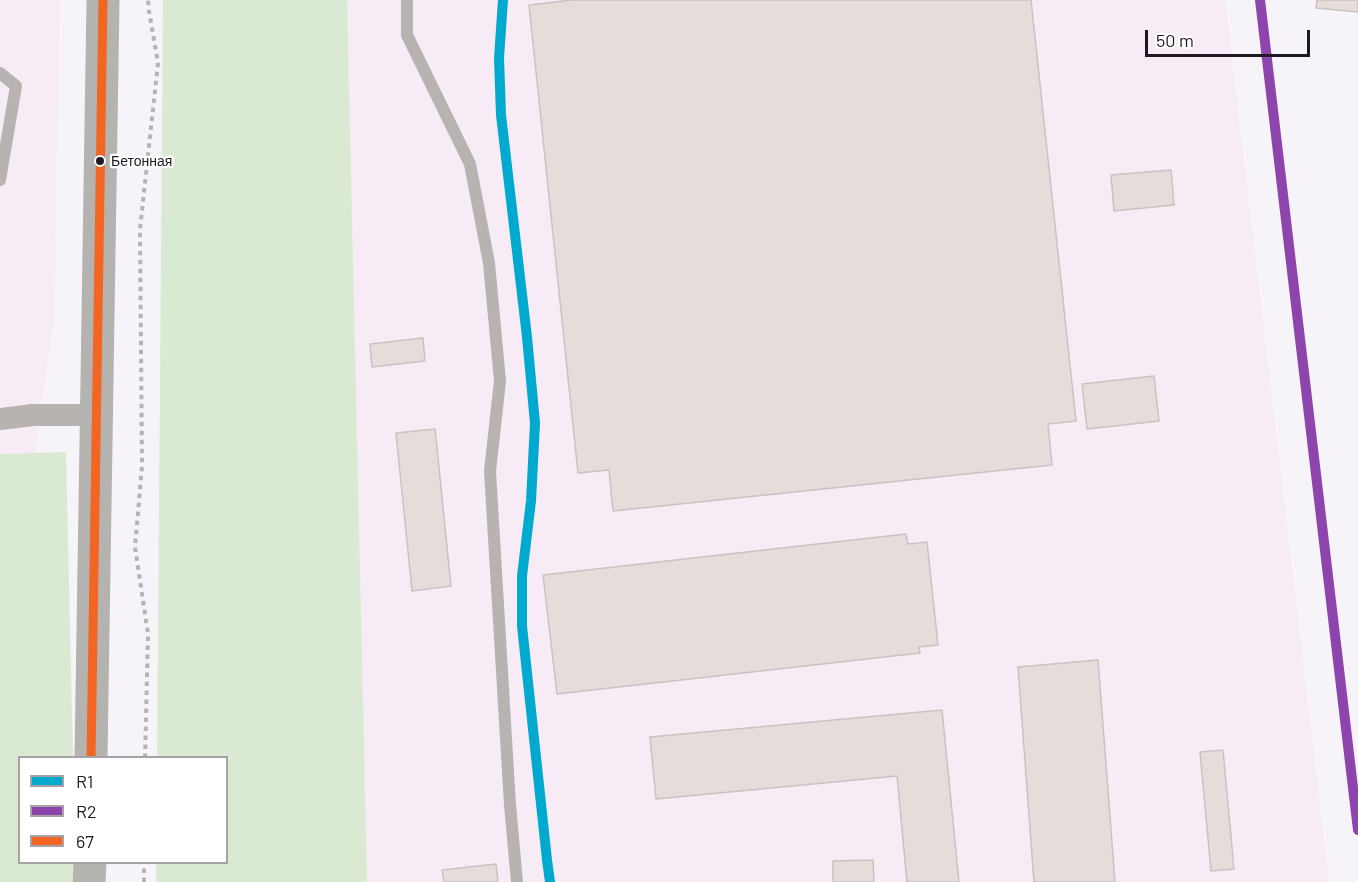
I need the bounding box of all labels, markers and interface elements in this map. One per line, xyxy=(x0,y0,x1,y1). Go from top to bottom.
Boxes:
scale bar xyxy=(1148,18,1313,56)
text: 50 m xyxy=(1156,29,1194,51)
place label: Бетонная xyxy=(111,153,172,169)
marker: Бетонная xyxy=(94,155,106,167)
legend xyxy=(18,756,228,864)
text: R1 xyxy=(76,770,93,792)
text: R2 xyxy=(76,800,97,822)
text: 67 xyxy=(76,830,94,852)

